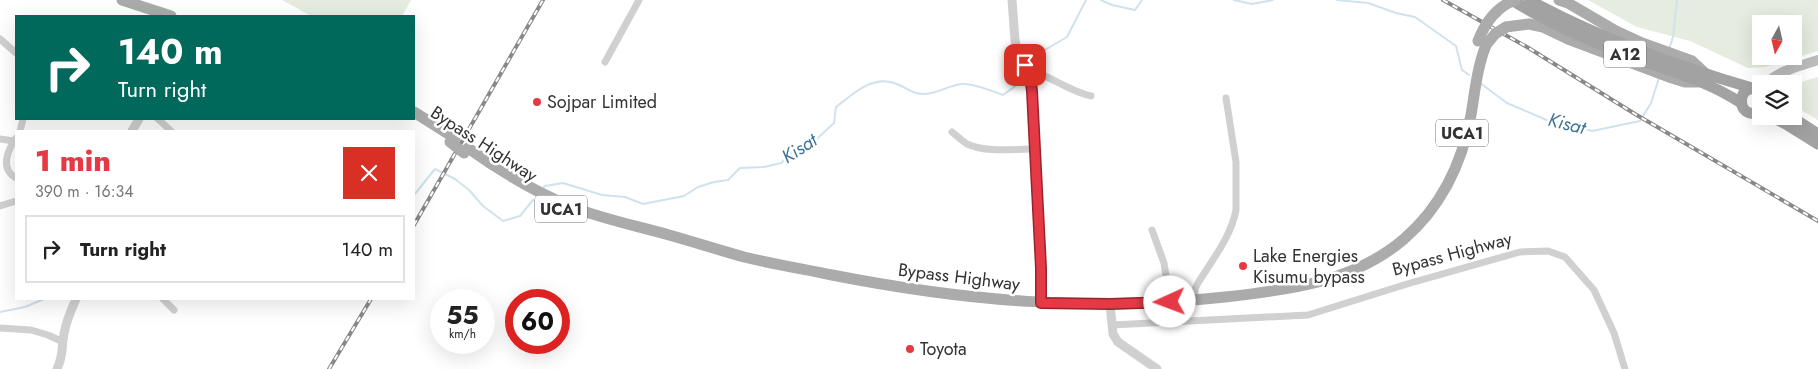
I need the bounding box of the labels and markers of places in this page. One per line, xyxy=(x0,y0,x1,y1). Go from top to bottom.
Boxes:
pin xyxy=(1004,44,1046,86)
place label: Sojpar Limited xyxy=(547,89,657,115)
marker: Sojpar Limited xyxy=(531,96,543,108)
place label: Lake Energies Kisumu bypass xyxy=(1253,243,1365,290)
marker: Lake Energies Kisumu bypass xyxy=(1237,260,1249,272)
place label: Toyota xyxy=(920,336,967,362)
marker: Toyota xyxy=(904,343,916,355)

